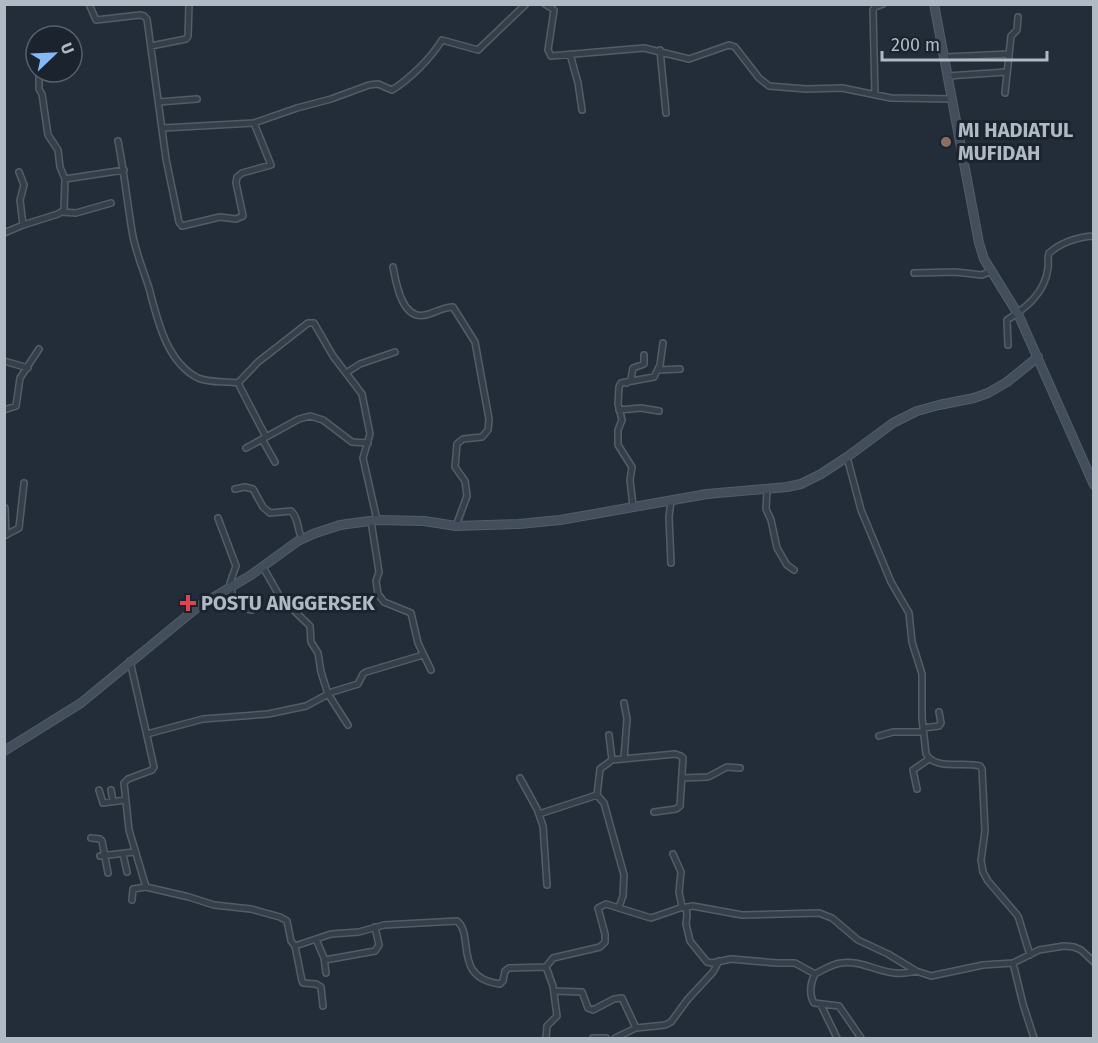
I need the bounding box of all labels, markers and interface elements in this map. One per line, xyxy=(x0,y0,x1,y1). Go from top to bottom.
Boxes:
north arrow xyxy=(24,24,84,84)
scale bar xyxy=(882,24,1047,62)
text: 200 m xyxy=(891,34,940,56)
text: U xyxy=(57,40,78,57)
place label: MI HADIATUL MUFIDAH xyxy=(958,118,1073,165)
marker: MI HADIATUL MUFIDAH xyxy=(939,135,953,149)
place label: POSTU ANGGERSEK xyxy=(201,591,375,615)
marker: POSTU ANGGERSEK xyxy=(179,594,197,612)

